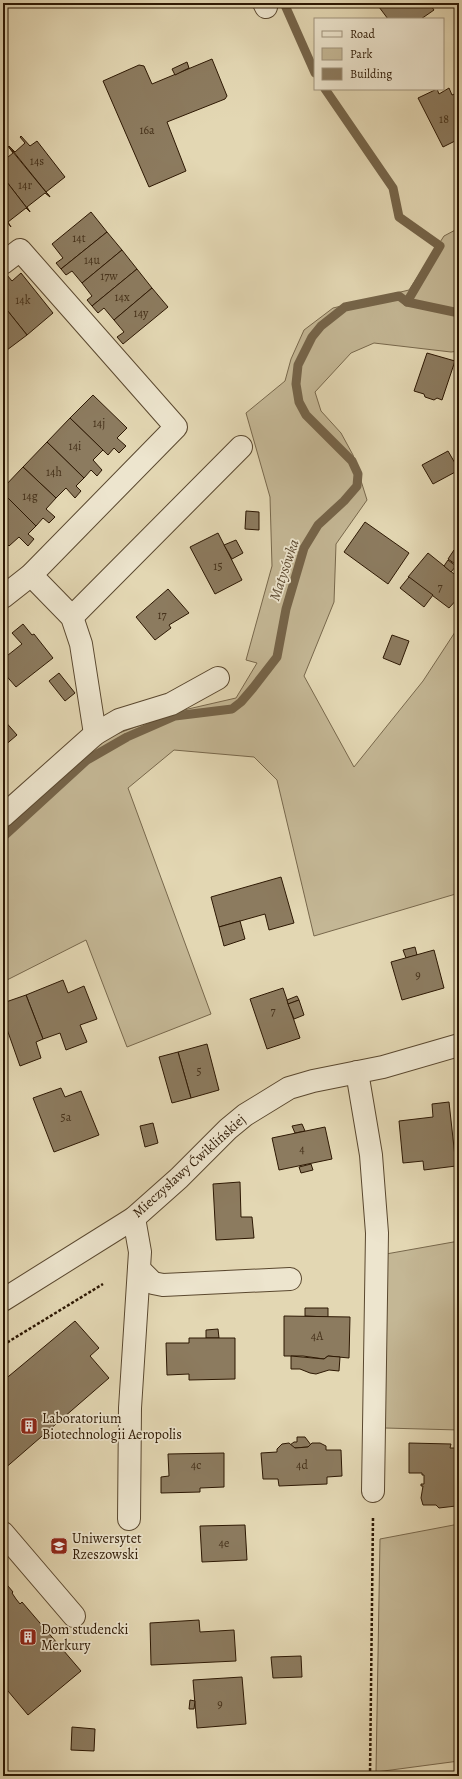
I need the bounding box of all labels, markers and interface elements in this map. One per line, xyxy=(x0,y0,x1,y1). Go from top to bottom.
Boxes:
legend xyxy=(314,18,444,90)
text: Road xyxy=(350,26,376,42)
text: Park xyxy=(350,46,373,62)
text: Building xyxy=(350,66,392,82)
house number: 18 xyxy=(439,111,449,127)
house number: 16a xyxy=(139,122,155,138)
house number: 14s xyxy=(30,153,44,169)
house number: 14r xyxy=(18,177,32,193)
house number: 14t xyxy=(72,230,86,246)
house number: 14u xyxy=(84,252,101,268)
house number: 17w xyxy=(100,268,118,284)
house number: 14x xyxy=(114,289,130,305)
house number: 14k xyxy=(15,292,31,308)
house number: 14y xyxy=(134,305,149,321)
house number: 14j xyxy=(93,415,105,431)
house number: 14i xyxy=(69,438,81,454)
house number: 14h xyxy=(46,464,63,480)
house number: 14g xyxy=(22,488,38,504)
water label: Matysówka xyxy=(264,537,304,603)
house number: 15 xyxy=(213,558,223,574)
house number: 7 xyxy=(437,579,443,595)
house number: 17 xyxy=(157,607,168,623)
house number: 9 xyxy=(415,967,421,983)
house number: 7 xyxy=(270,1003,276,1019)
house number: 5 xyxy=(196,1063,202,1079)
house number: 5a xyxy=(61,1109,72,1125)
street label: Mieczysławy Ćwiklińskiej xyxy=(128,1110,250,1222)
house number: 4 xyxy=(299,1141,305,1157)
house number: 4A xyxy=(311,1328,324,1344)
place label: Laboratorium Biotechnologii Aeropolis xyxy=(42,1409,182,1444)
building icon: Laboratorium Biotechnologii Aeropolis xyxy=(19,1416,39,1436)
house number: 4c xyxy=(191,1457,201,1473)
house number: 4d xyxy=(296,1457,308,1473)
place label: Uniwersytet Rzeszowski xyxy=(72,1529,142,1564)
house number: 4e xyxy=(219,1535,229,1551)
school or university icon: Uniwersytet Rzeszowski xyxy=(49,1536,69,1556)
place label: Dom studencki Merkury xyxy=(41,1620,128,1655)
building icon: Dom studencki Merkury xyxy=(18,1627,38,1647)
house number: 9 xyxy=(217,1696,223,1712)

